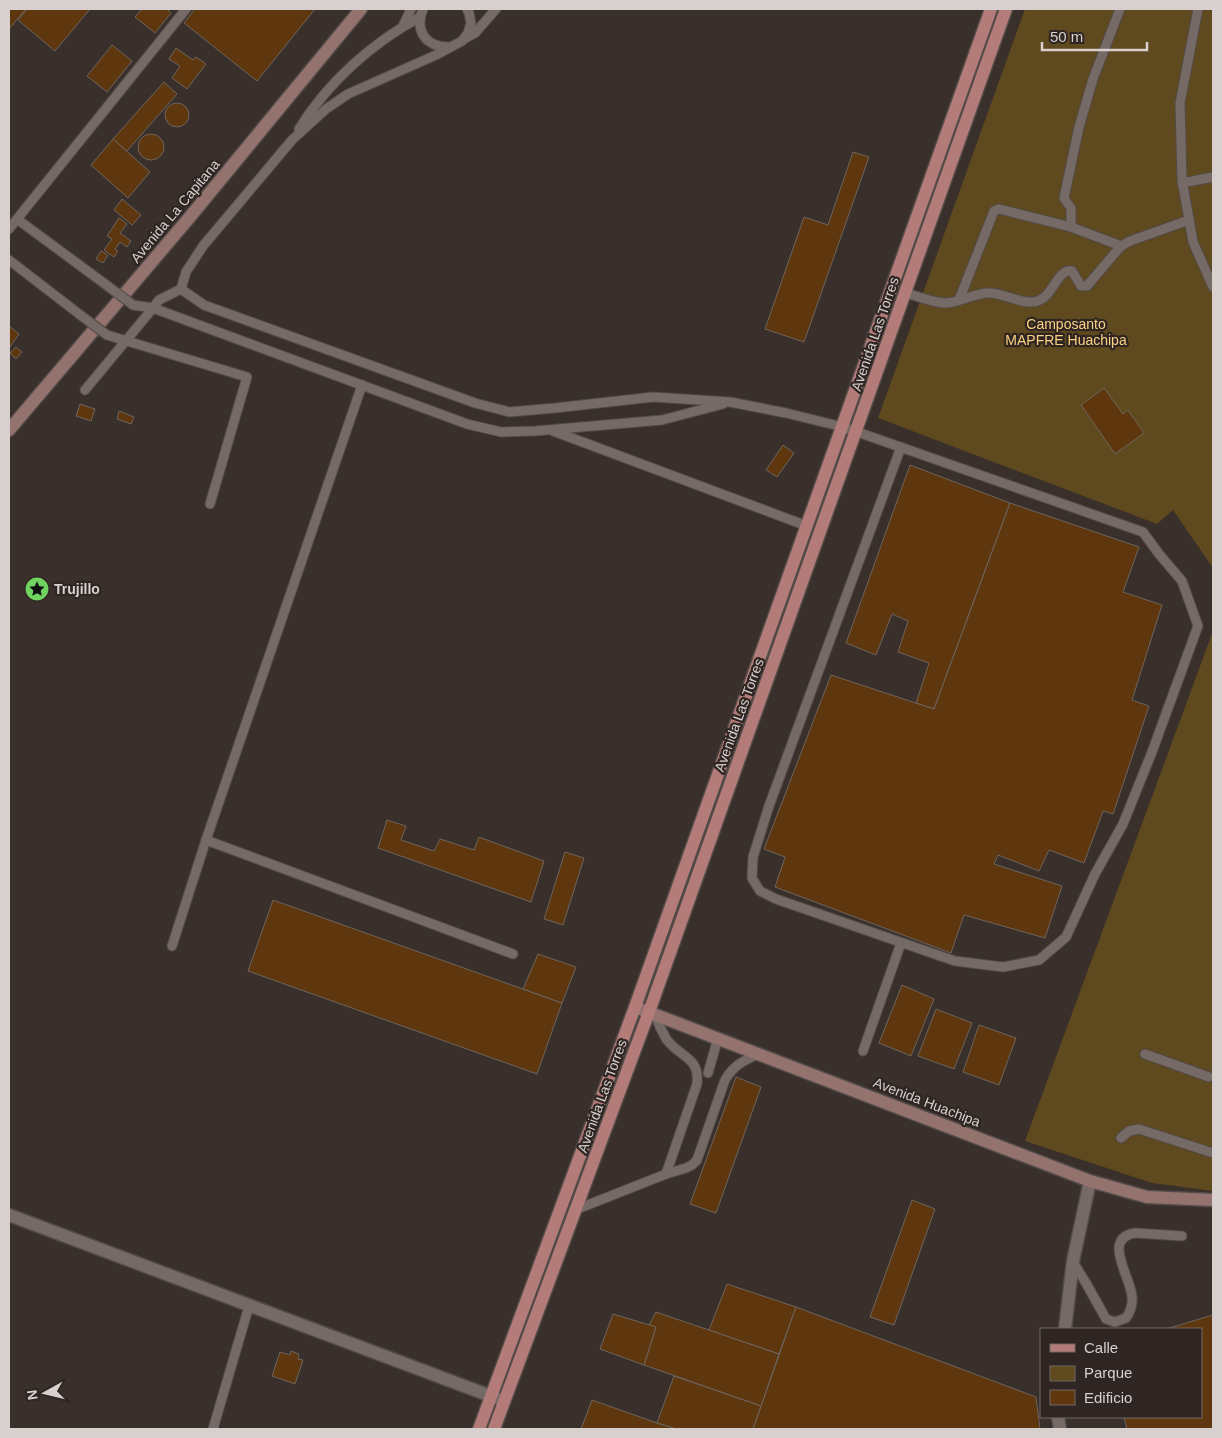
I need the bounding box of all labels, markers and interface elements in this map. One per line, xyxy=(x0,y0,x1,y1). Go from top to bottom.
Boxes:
scale bar xyxy=(1042,20,1147,52)
text: 50 m xyxy=(1050,28,1083,45)
street label: Avenida La Capitana xyxy=(127,156,223,266)
street label: Avenida Las Torres xyxy=(848,275,902,393)
park label: Camposanto MAPFRE Huachipa xyxy=(1005,316,1127,348)
place icon: Trujillo xyxy=(24,576,50,602)
place label: Trujillo xyxy=(54,581,100,597)
street label: Avenida Las Torres xyxy=(711,656,767,774)
street label: Avenida Las Torres xyxy=(574,1037,630,1155)
street label: Avenida Huachipa xyxy=(871,1074,983,1130)
legend xyxy=(1040,1328,1202,1418)
text: Calle xyxy=(1084,1339,1118,1356)
text: Parque xyxy=(1084,1364,1132,1381)
north arrow xyxy=(20,1368,70,1418)
text: N xyxy=(23,1389,41,1401)
text: Edificio xyxy=(1084,1389,1132,1406)

